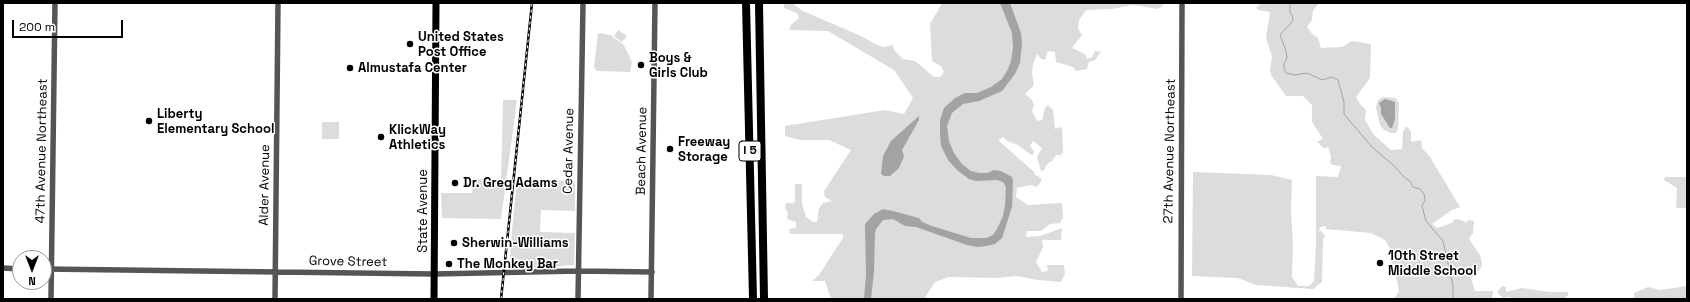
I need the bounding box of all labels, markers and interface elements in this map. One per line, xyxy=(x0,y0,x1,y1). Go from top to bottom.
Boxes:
scale bar xyxy=(14,12,125,38)
text: 200 m xyxy=(19,19,55,35)
place label: United States Post Office xyxy=(418,29,504,60)
marker: United States Post Office xyxy=(405,39,415,49)
place label: Boys & Girls Club xyxy=(649,50,708,81)
place label: Almustafa Center xyxy=(358,60,467,76)
marker: Boys & Girls Club xyxy=(636,60,646,70)
marker: Almustafa Center xyxy=(345,63,355,73)
street label: 47th Avenue Northeast xyxy=(33,78,51,224)
street label: 27th Avenue Northeast xyxy=(1161,78,1179,224)
place label: Liberty Elementary School xyxy=(157,106,274,137)
street label: Beach Avenue xyxy=(633,107,651,195)
street label: Cedar Avenue xyxy=(560,108,578,194)
marker: Liberty Elementary School xyxy=(144,116,154,126)
place label: KlickWay Athletics xyxy=(389,122,446,153)
marker: KlickWay Athletics xyxy=(376,132,386,142)
place label: Freeway Storage xyxy=(678,134,730,165)
road number: I 5 xyxy=(739,141,761,161)
street label: Alder Avenue xyxy=(256,144,274,226)
marker: Freeway Storage xyxy=(665,144,675,154)
street label: State Avenue xyxy=(415,169,431,253)
place label: Dr. Greg Adams xyxy=(463,175,558,191)
marker: Dr. Greg Adams xyxy=(450,178,460,188)
place label: Sherwin-Williams xyxy=(462,235,569,251)
marker: Sherwin-Williams xyxy=(449,238,459,248)
place label: 10th Street Middle School xyxy=(1388,248,1477,279)
north arrow xyxy=(12,250,52,290)
street label: Grove Street xyxy=(309,254,387,270)
place label: The Monkey Bar xyxy=(457,256,558,272)
marker: 10th Street Middle School xyxy=(1375,258,1385,268)
marker: The Monkey Bar xyxy=(444,259,454,269)
text: N xyxy=(28,274,36,288)

